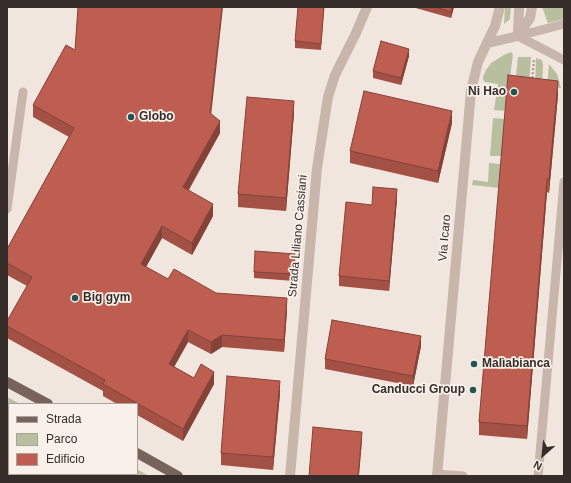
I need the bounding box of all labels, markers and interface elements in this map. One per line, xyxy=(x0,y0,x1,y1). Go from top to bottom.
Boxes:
place label: Ni Hao xyxy=(468,85,506,99)
marker: Ni Hao xyxy=(509,87,519,97)
place label: Globo xyxy=(139,110,174,124)
marker: Globo xyxy=(126,112,136,122)
street label: Strada Liliano Cassiani xyxy=(285,174,311,298)
street label: Via Icaro xyxy=(436,214,454,262)
place label: Big gym xyxy=(83,291,130,305)
marker: Big gym xyxy=(70,293,80,303)
place label: Malìabianca xyxy=(482,357,550,371)
marker: Malìabianca xyxy=(469,359,479,369)
place label: Canducci Group xyxy=(372,383,465,397)
marker: Canducci Group xyxy=(468,385,478,395)
legend xyxy=(8,403,138,475)
text: Strada xyxy=(46,412,81,426)
text: Parco xyxy=(46,432,77,446)
north arrow xyxy=(523,435,563,475)
text: Edificio xyxy=(46,452,85,466)
text: N xyxy=(531,459,544,473)

